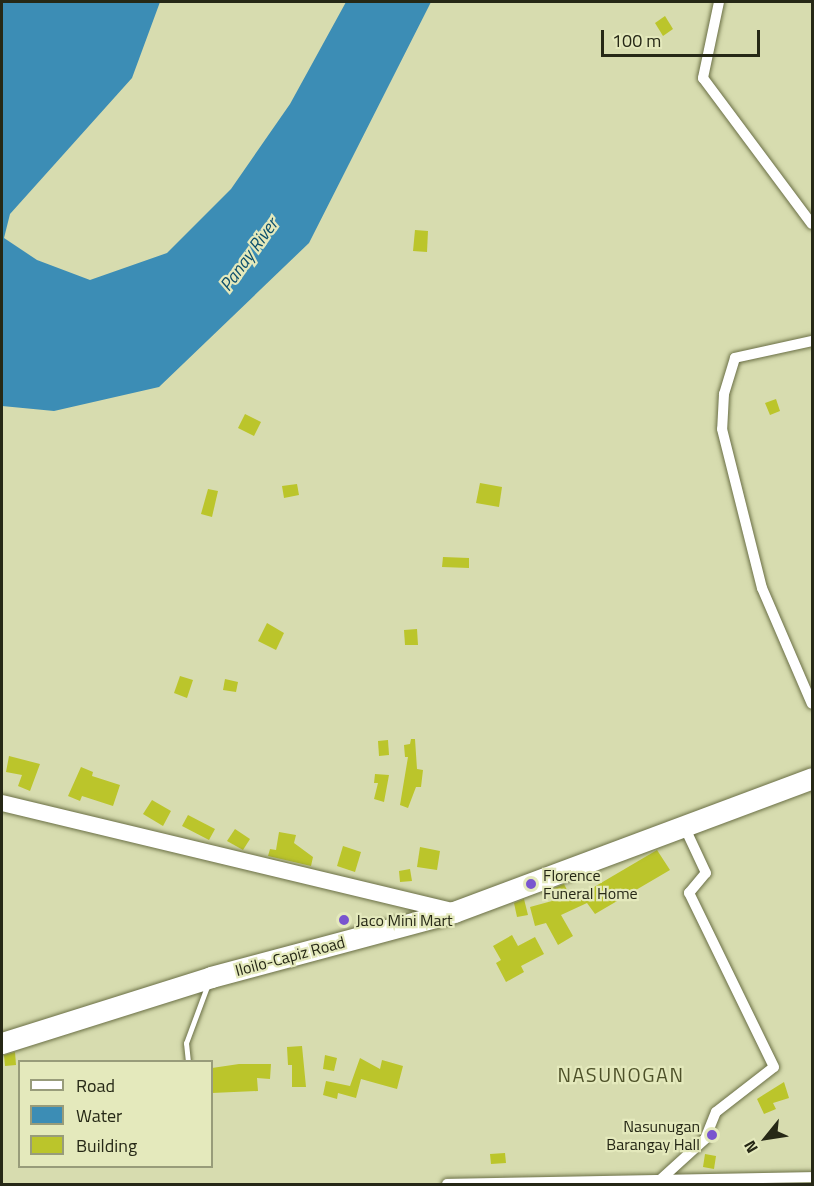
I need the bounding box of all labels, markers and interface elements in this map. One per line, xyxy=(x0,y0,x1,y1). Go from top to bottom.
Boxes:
scale bar xyxy=(604,18,763,56)
text: 100 m xyxy=(612,27,661,54)
water label: Panay River xyxy=(215,214,283,296)
place label: Florence Funeral Home xyxy=(543,865,638,903)
marker: Florence Funeral Home xyxy=(524,877,538,891)
place label: Jaco Mini Mart xyxy=(356,910,453,930)
marker: Jaco Mini Mart xyxy=(337,913,351,927)
street label: Iloilo-Capiz Road xyxy=(233,932,347,980)
legend xyxy=(18,1060,213,1168)
district label: NASUNOGAN xyxy=(558,1062,684,1086)
text: Road xyxy=(76,1072,115,1099)
text: Water xyxy=(76,1102,122,1129)
north arrow xyxy=(736,1108,796,1168)
place label: Nasunugan Barangay Hall xyxy=(606,1116,700,1154)
marker: Nasunugan Barangay Hall xyxy=(705,1128,719,1142)
text: Building xyxy=(76,1132,137,1159)
text: N xyxy=(737,1136,764,1158)

